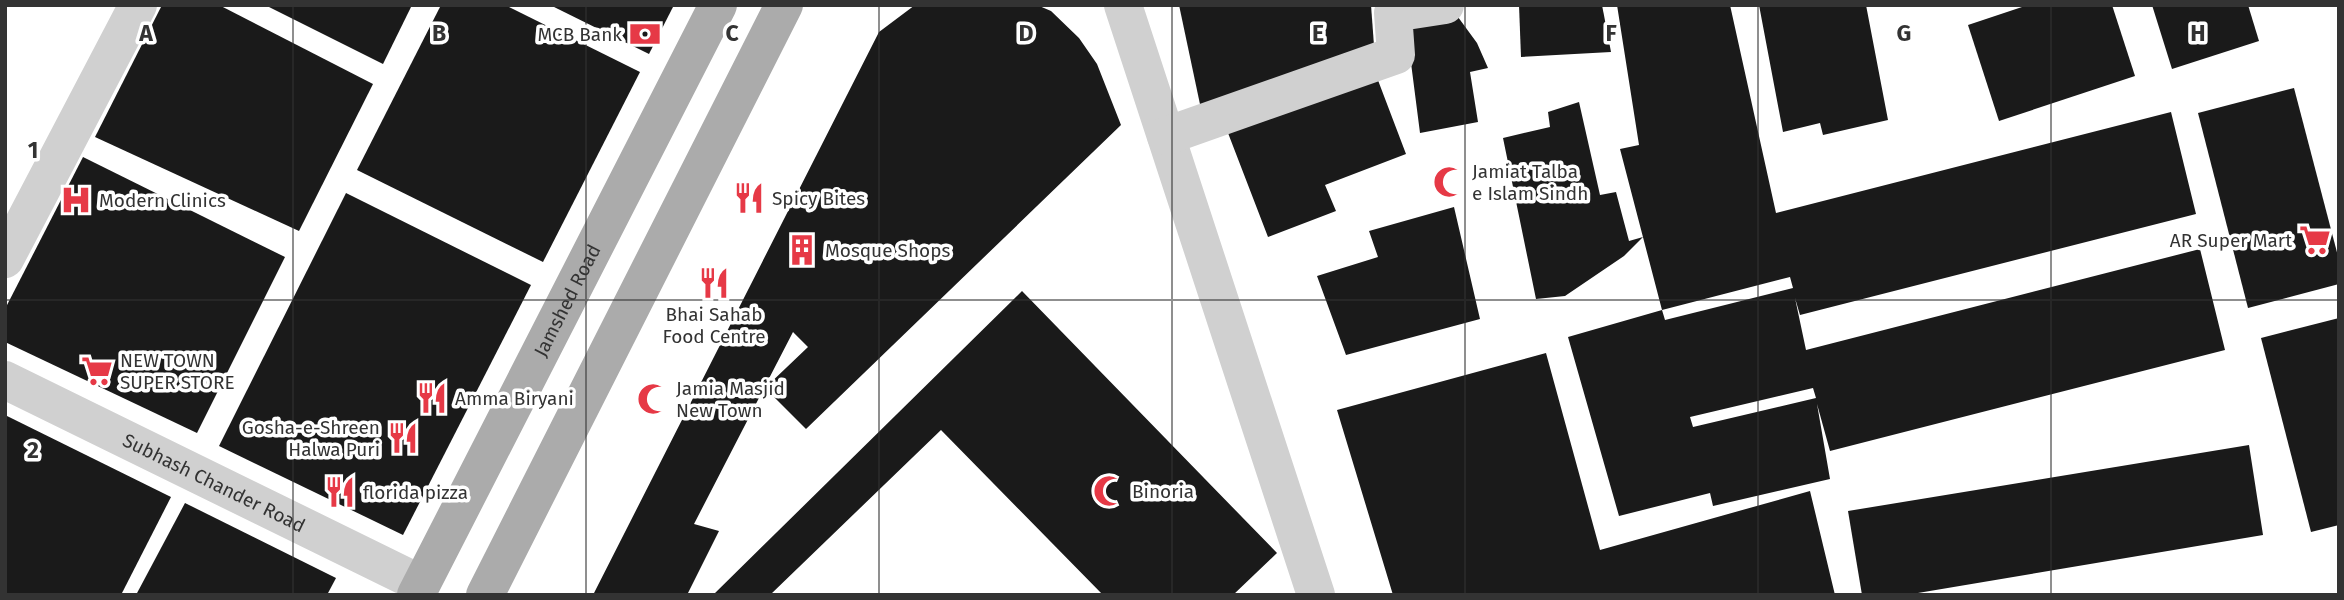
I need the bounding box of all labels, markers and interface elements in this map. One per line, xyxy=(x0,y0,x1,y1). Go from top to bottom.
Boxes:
bank icon: MCB Bank xyxy=(628,17,662,51)
text: A xyxy=(138,19,153,47)
text: B xyxy=(432,19,446,47)
text: C xyxy=(725,19,739,47)
text: D xyxy=(1019,19,1034,47)
text: E xyxy=(1312,19,1324,47)
text: F xyxy=(1605,19,1617,47)
text: G xyxy=(1897,19,1911,47)
text: H xyxy=(2190,19,2206,47)
place label: MCB Bank xyxy=(537,23,622,46)
text: 1 xyxy=(28,136,38,164)
place label: Jamiat Talba e Islam Sindh xyxy=(1472,160,1588,205)
mosque icon: Jamiat Talba e Islam Sindh xyxy=(1432,165,1466,199)
restaurant icon: Spicy Bites xyxy=(732,181,766,215)
hospital icon: Modern Clinics xyxy=(59,183,93,217)
place label: Spicy Bites xyxy=(772,187,865,210)
place label: Modern Clinics xyxy=(99,189,226,212)
supermarket icon: AR Super Mart xyxy=(2298,223,2332,257)
place label: AR Super Mart xyxy=(2170,229,2292,252)
building icon: Mosque Shops xyxy=(785,233,819,267)
place label: Mosque Shops xyxy=(825,239,950,262)
street label: Jamshed Road xyxy=(529,240,605,360)
restaurant icon: Bhai Sahab Food Centre xyxy=(697,266,731,300)
place label: Bhai Sahab Food Centre xyxy=(663,303,765,348)
place label: NEW TOWN SUPER STORE xyxy=(120,349,235,394)
supermarket icon: NEW TOWN SUPER STORE xyxy=(80,354,114,388)
place label: Jamia Masjid New Town xyxy=(676,377,785,422)
restaurant icon: Amma Biryani xyxy=(415,381,449,415)
mosque icon: Jamia Masjid New Town xyxy=(636,382,670,416)
place label: Amma Biryani xyxy=(455,387,574,410)
place label: Gosha-e-Shreen Halwa Puri xyxy=(242,416,380,461)
restaurant icon: Gosha-e-Shreen Halwa Puri xyxy=(386,421,420,455)
street label: Subhash Chander Road xyxy=(119,428,309,537)
text: 2 xyxy=(27,436,39,464)
mosque icon: Binoria xyxy=(1092,474,1126,508)
restaurant icon: florida pizza xyxy=(323,475,357,509)
place label: Binoria xyxy=(1132,480,1194,503)
place label: florida pizza xyxy=(363,481,468,504)

